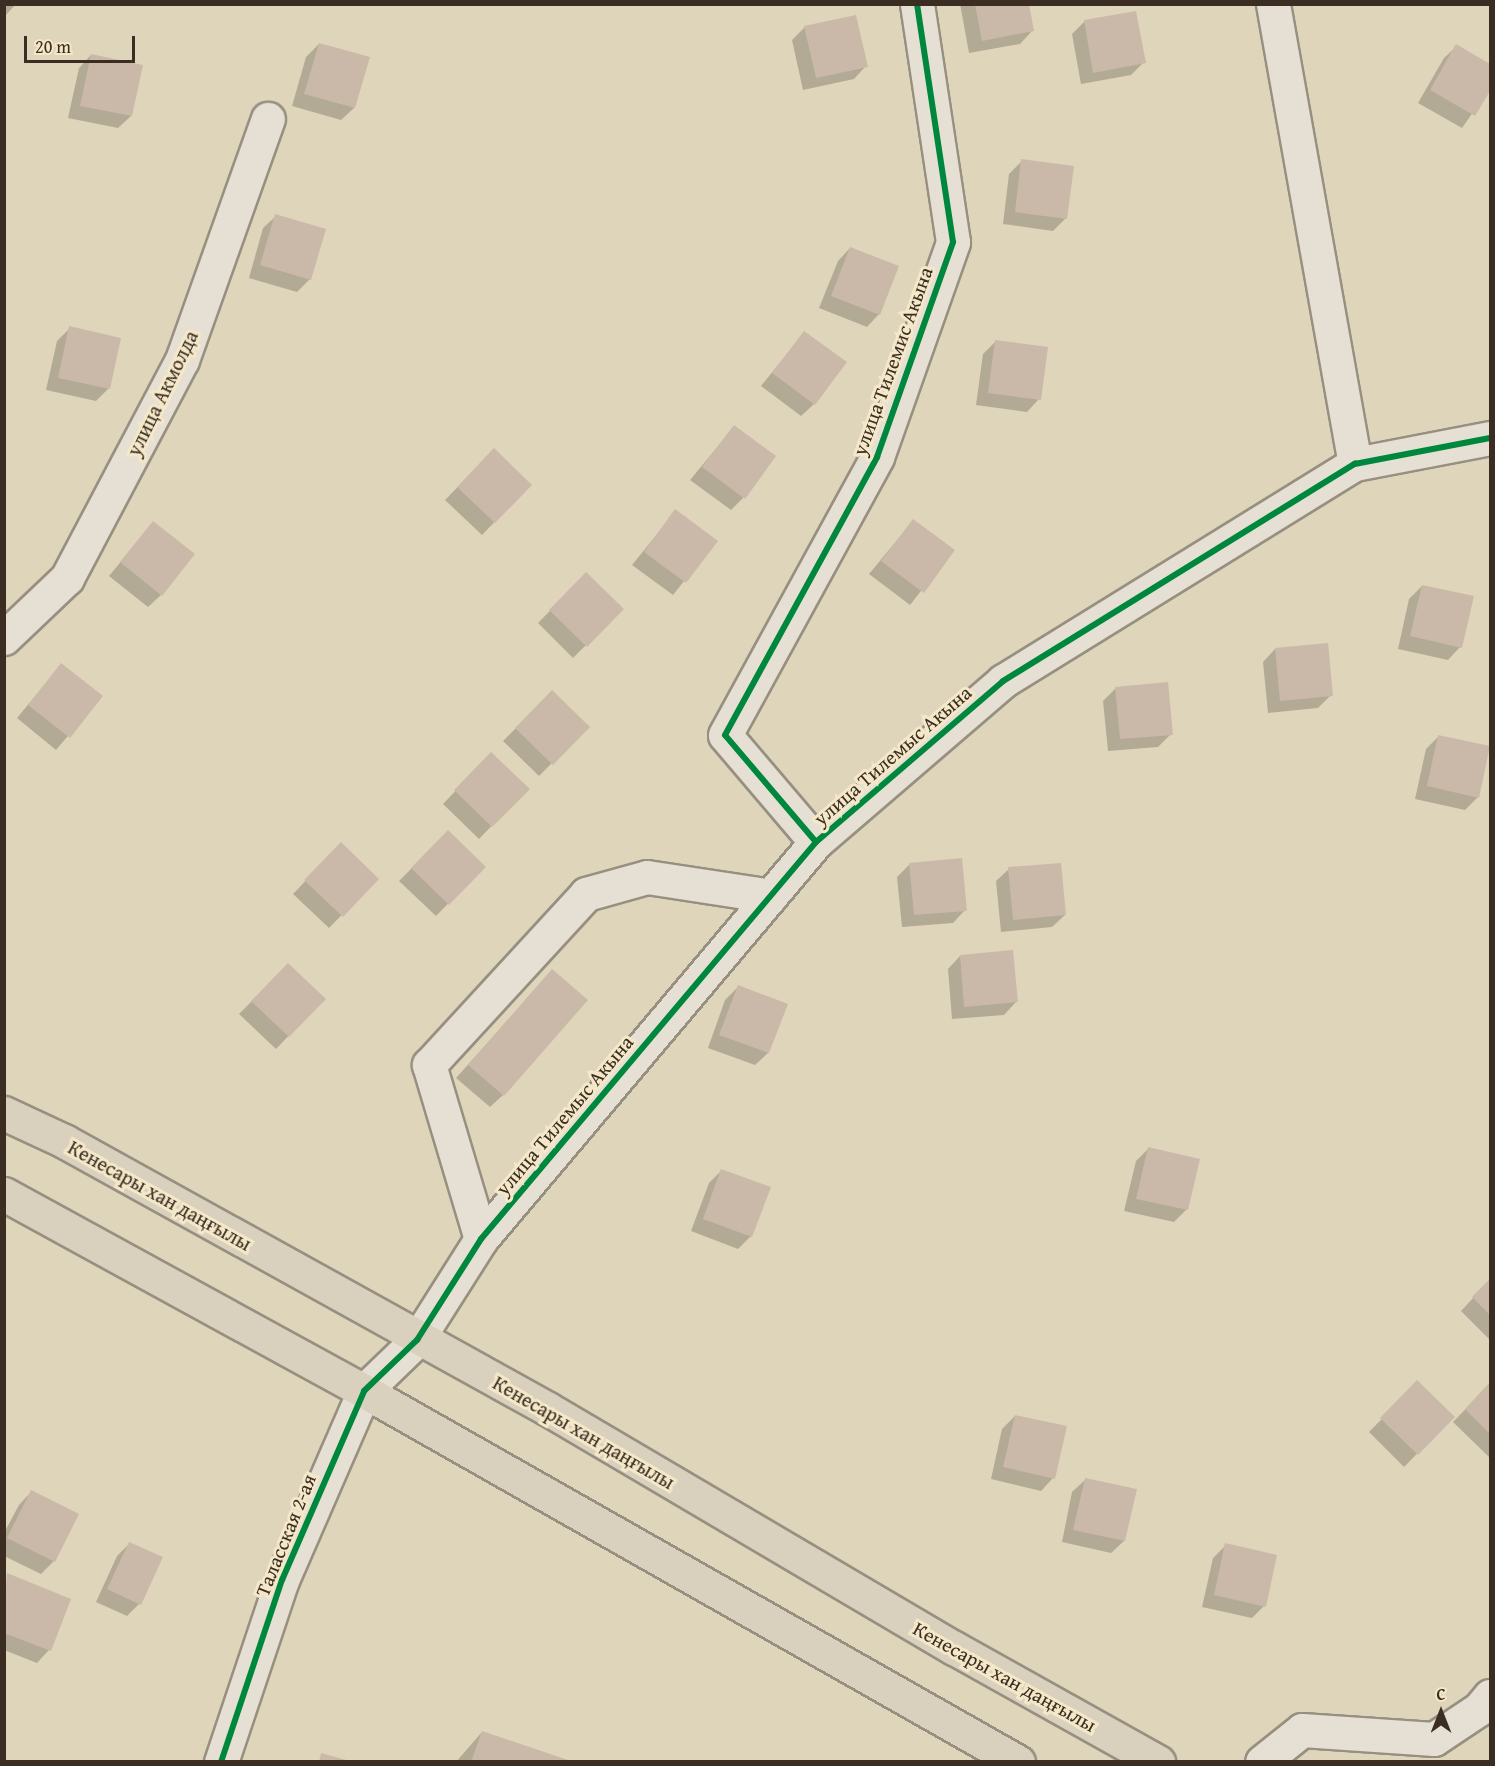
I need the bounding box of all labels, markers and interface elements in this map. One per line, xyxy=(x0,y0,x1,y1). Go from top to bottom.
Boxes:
scale bar xyxy=(27,24,138,62)
text: 20 m xyxy=(35,33,71,60)
street label: улица Тилемис Акына xyxy=(847,263,937,459)
street label: улица Акмолда xyxy=(121,326,203,460)
street label: улица Тилемыс Акына xyxy=(808,680,976,830)
street label: улица Тилемыс Акына xyxy=(490,1030,638,1200)
street label: Кенесары хан даңғылы xyxy=(64,1135,256,1255)
street label: Кенесары хан даңғылы xyxy=(489,1370,679,1494)
street label: Таласская 2-ая xyxy=(250,1470,320,1600)
street label: Кенесары хан даңғылы xyxy=(909,1616,1101,1736)
north arrow xyxy=(1411,1682,1471,1742)
text: С xyxy=(1436,1682,1446,1706)

